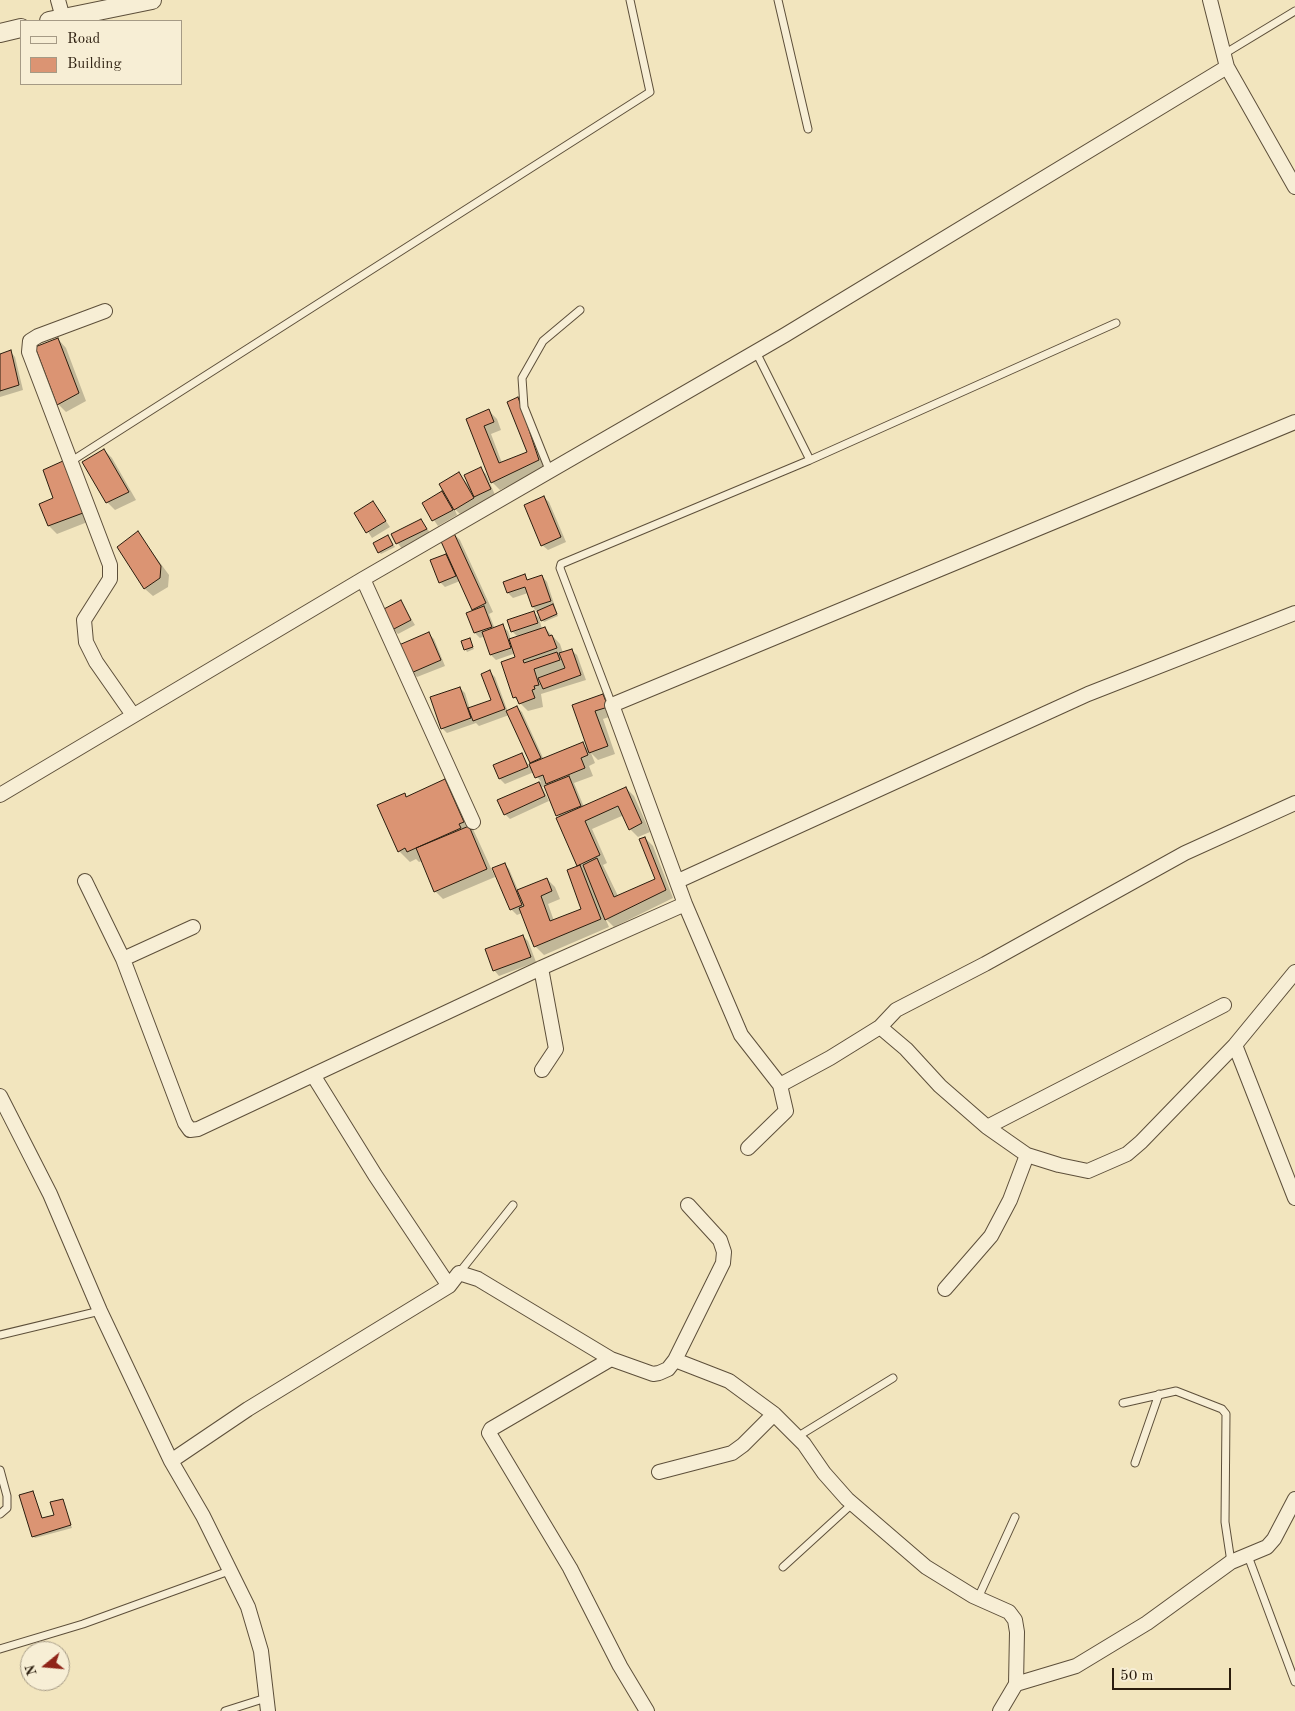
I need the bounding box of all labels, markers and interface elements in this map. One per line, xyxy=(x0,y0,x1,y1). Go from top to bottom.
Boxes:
legend xyxy=(20,20,182,85)
text: Road xyxy=(67,32,100,47)
text: Building xyxy=(67,57,122,72)
north arrow xyxy=(20,1641,70,1691)
scale bar xyxy=(1115,1658,1234,1690)
text: N xyxy=(23,1663,40,1677)
text: 50 m xyxy=(1120,1669,1154,1684)

